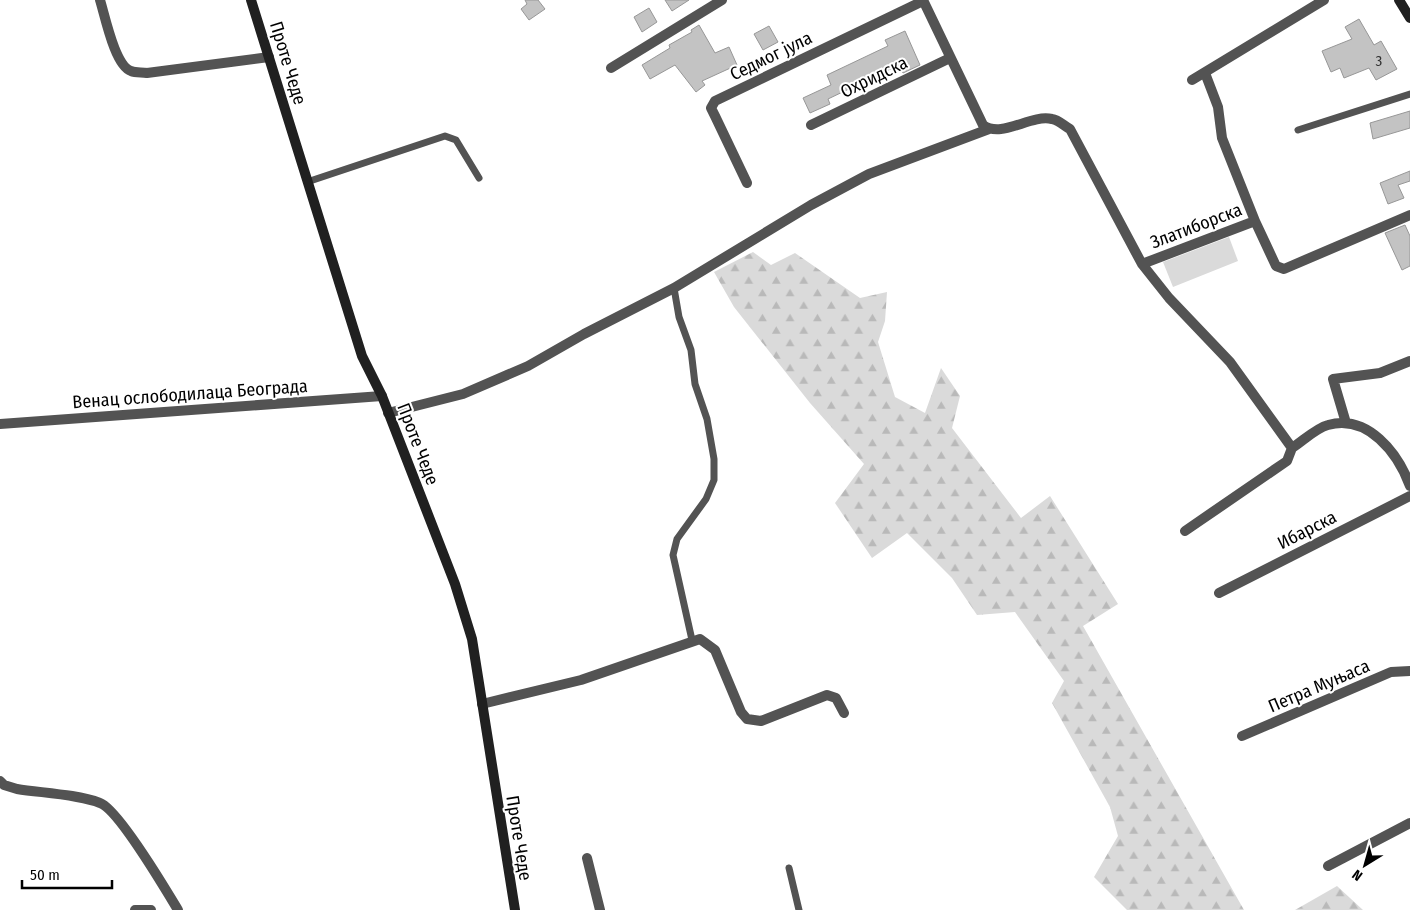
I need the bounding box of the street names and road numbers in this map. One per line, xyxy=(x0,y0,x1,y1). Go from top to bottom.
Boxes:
street label: Проте Чеде xyxy=(265,19,311,107)
street label: Седмог јула xyxy=(726,27,816,85)
street label: Охридска xyxy=(837,51,911,103)
street label: Златиборска xyxy=(1147,198,1245,254)
street label: Венац ослободилаца Београда xyxy=(72,375,309,413)
street label: Проте Чеде xyxy=(392,400,444,488)
street label: Ибарска xyxy=(1274,506,1340,554)
street label: Петра Муњаса xyxy=(1265,655,1373,717)
street label: Проте Чеде xyxy=(501,794,537,882)

